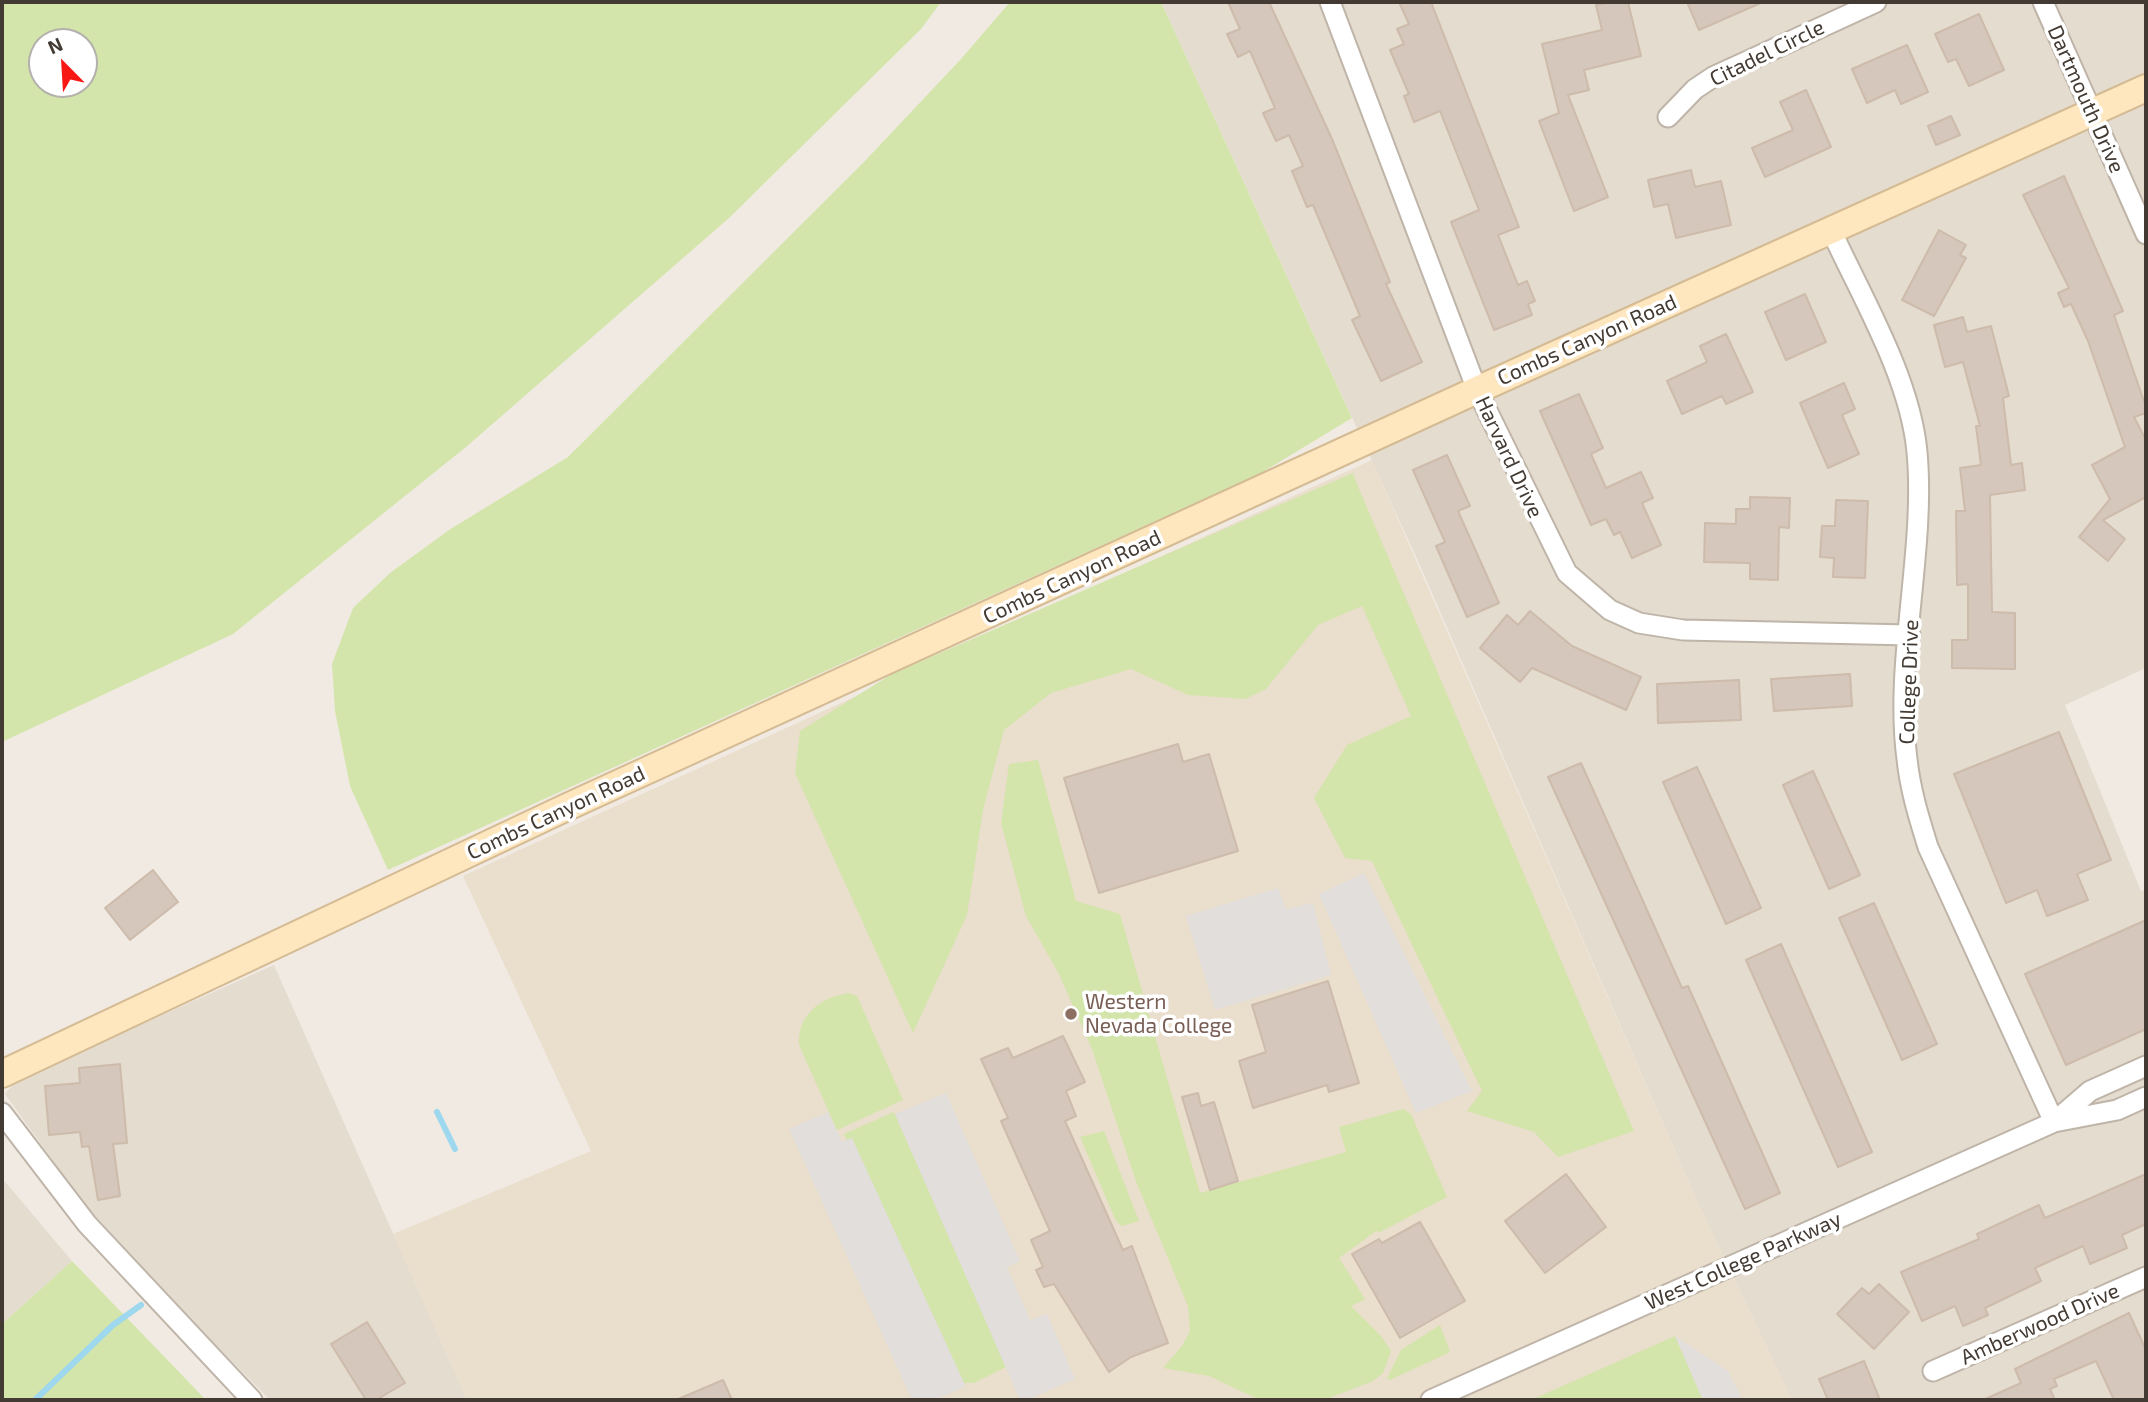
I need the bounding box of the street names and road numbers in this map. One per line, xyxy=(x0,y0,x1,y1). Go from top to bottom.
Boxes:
street label: Citadel Circle xyxy=(1706,14,1828,92)
street label: Dartmouth Drive xyxy=(2042,21,2130,177)
street label: Combs Canyon Road xyxy=(1494,289,1680,391)
street label: Harvard Drive xyxy=(1470,392,1548,522)
street label: Combs Canyon Road xyxy=(979,525,1165,629)
street label: College Drive xyxy=(1894,619,1924,745)
street label: Combs Canyon Road xyxy=(463,761,649,865)
street label: West College Parkway xyxy=(1641,1206,1845,1316)
street label: Amberwood Drive xyxy=(1957,1278,2123,1370)

